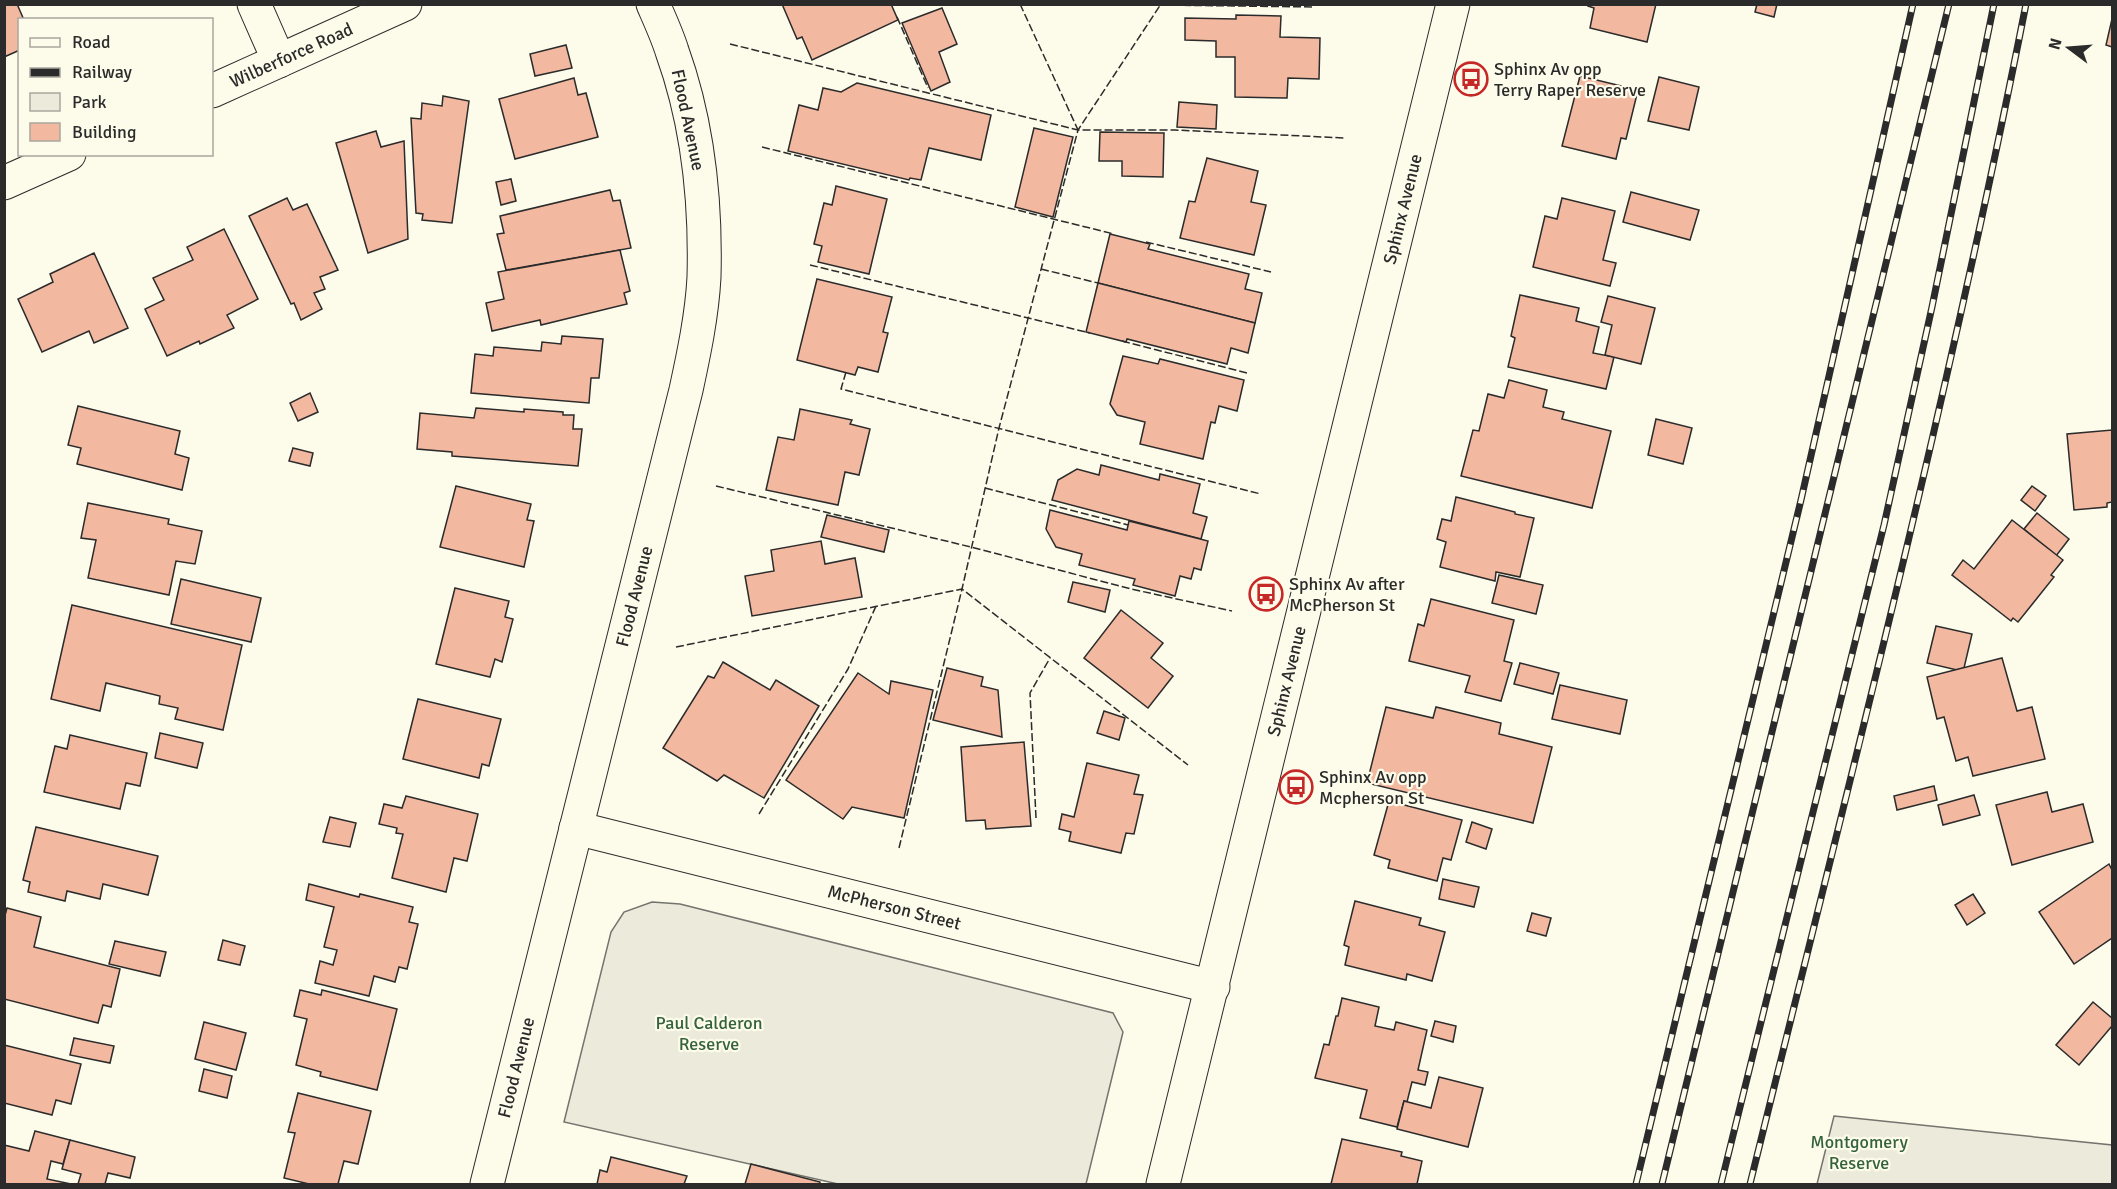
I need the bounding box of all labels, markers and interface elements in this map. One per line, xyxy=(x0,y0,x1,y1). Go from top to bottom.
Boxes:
legend xyxy=(18,18,213,156)
street label: Wilberforce Road xyxy=(226,18,356,93)
north arrow xyxy=(2039,18,2099,78)
text: Road xyxy=(72,31,111,53)
text: N xyxy=(2044,36,2067,52)
place label: Sphinx Av opp Terry Raper Reserve xyxy=(1494,58,1646,101)
text: Railway xyxy=(72,61,133,83)
bus stop icon: Sphinx Av opp Terry Raper Reserve xyxy=(1453,61,1489,97)
street label: Flood Avenue xyxy=(667,67,709,173)
text: Park xyxy=(72,91,107,113)
text: Building xyxy=(72,121,136,143)
street label: Sphinx Avenue xyxy=(1378,152,1427,266)
street label: Flood Avenue xyxy=(611,543,658,649)
place label: Sphinx Av after McPherson St xyxy=(1289,573,1405,616)
bus stop icon: Sphinx Av after McPherson St xyxy=(1248,576,1284,612)
street label: Sphinx Avenue xyxy=(1262,624,1311,738)
place label: Sphinx Av opp Mcpherson St xyxy=(1319,766,1427,809)
bus stop icon: Sphinx Av opp Mcpherson St xyxy=(1278,769,1314,805)
street label: McPherson Street xyxy=(825,880,963,935)
park label: Paul Calderon Reserve xyxy=(655,1012,763,1055)
street label: Flood Avenue xyxy=(493,1015,539,1120)
park label: Montgomery Reserve xyxy=(1810,1131,1908,1174)

